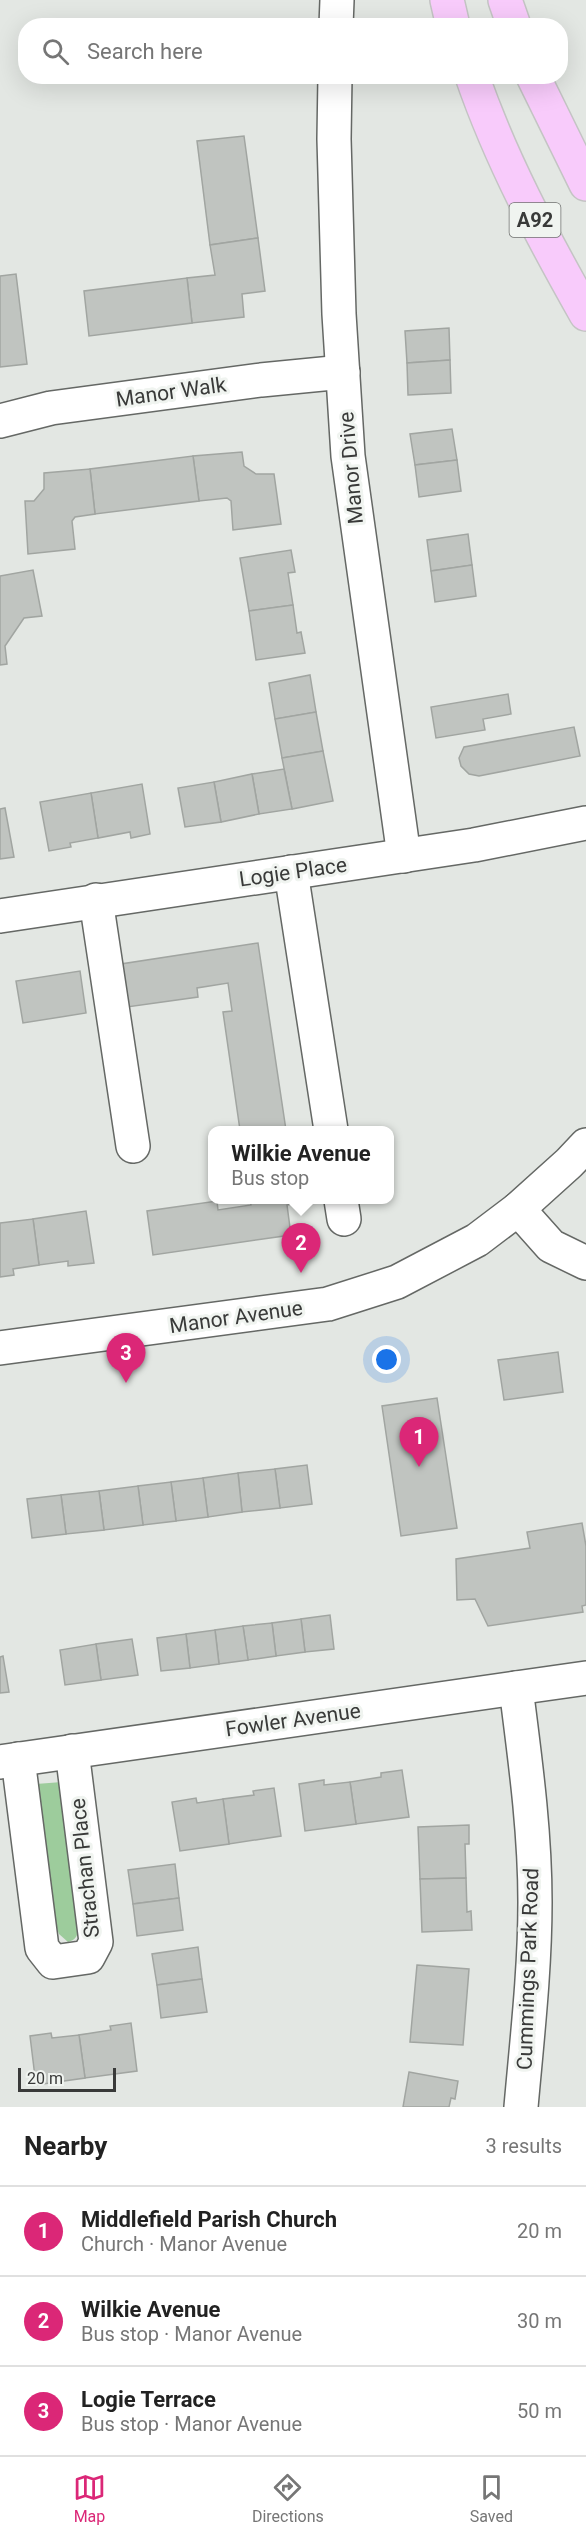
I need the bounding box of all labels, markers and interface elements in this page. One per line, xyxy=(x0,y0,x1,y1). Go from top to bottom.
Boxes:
search box xyxy=(18,18,568,84)
icon: search xyxy=(39,35,72,68)
text: Search here xyxy=(87,39,203,64)
road number: A92 xyxy=(510,203,560,237)
street label: Manor Walk xyxy=(114,372,228,412)
street label: Manor Drive xyxy=(334,411,368,525)
street label: Logie Place xyxy=(238,853,348,891)
popup xyxy=(208,1126,394,1204)
text: Wilkie Avenue xyxy=(231,1141,371,1166)
text: Bus stop xyxy=(231,1166,309,1190)
pin: 2 xyxy=(282,1224,320,1273)
street label: Manor Avenue xyxy=(168,1296,304,1338)
pin: 3 xyxy=(106,1334,146,1383)
your location xyxy=(372,1345,401,1374)
pin: 1 xyxy=(400,1418,438,1467)
street label: Fowler Avenue xyxy=(224,1699,362,1741)
street label: Strachan Place xyxy=(66,1797,104,1939)
street label: Cummings Park Road xyxy=(512,1867,544,2071)
scale bar xyxy=(18,2065,116,2092)
text: 20 m xyxy=(27,2069,63,2088)
text: Nearby xyxy=(24,2131,107,2161)
text: 3 results xyxy=(486,2134,562,2158)
text: Middlefield Parish Church xyxy=(81,2207,337,2232)
text: 1 xyxy=(38,2219,49,2243)
text: 20 m xyxy=(517,2219,562,2243)
text: Church · Manor Avenue xyxy=(81,2232,287,2256)
text: Wilkie Avenue xyxy=(81,2297,220,2322)
text: 2 xyxy=(38,2309,49,2333)
text: 30 m xyxy=(517,2309,562,2333)
text: Bus stop · Manor Avenue xyxy=(81,2322,302,2346)
text: Logie Terrace xyxy=(81,2387,216,2412)
text: 3 xyxy=(38,2399,49,2423)
text: 50 m xyxy=(517,2399,562,2423)
text: Bus stop · Manor Avenue xyxy=(81,2412,302,2436)
tab: Map xyxy=(73,2471,106,2526)
tab: Directions xyxy=(252,2471,324,2526)
tab: Saved xyxy=(470,2471,513,2526)

